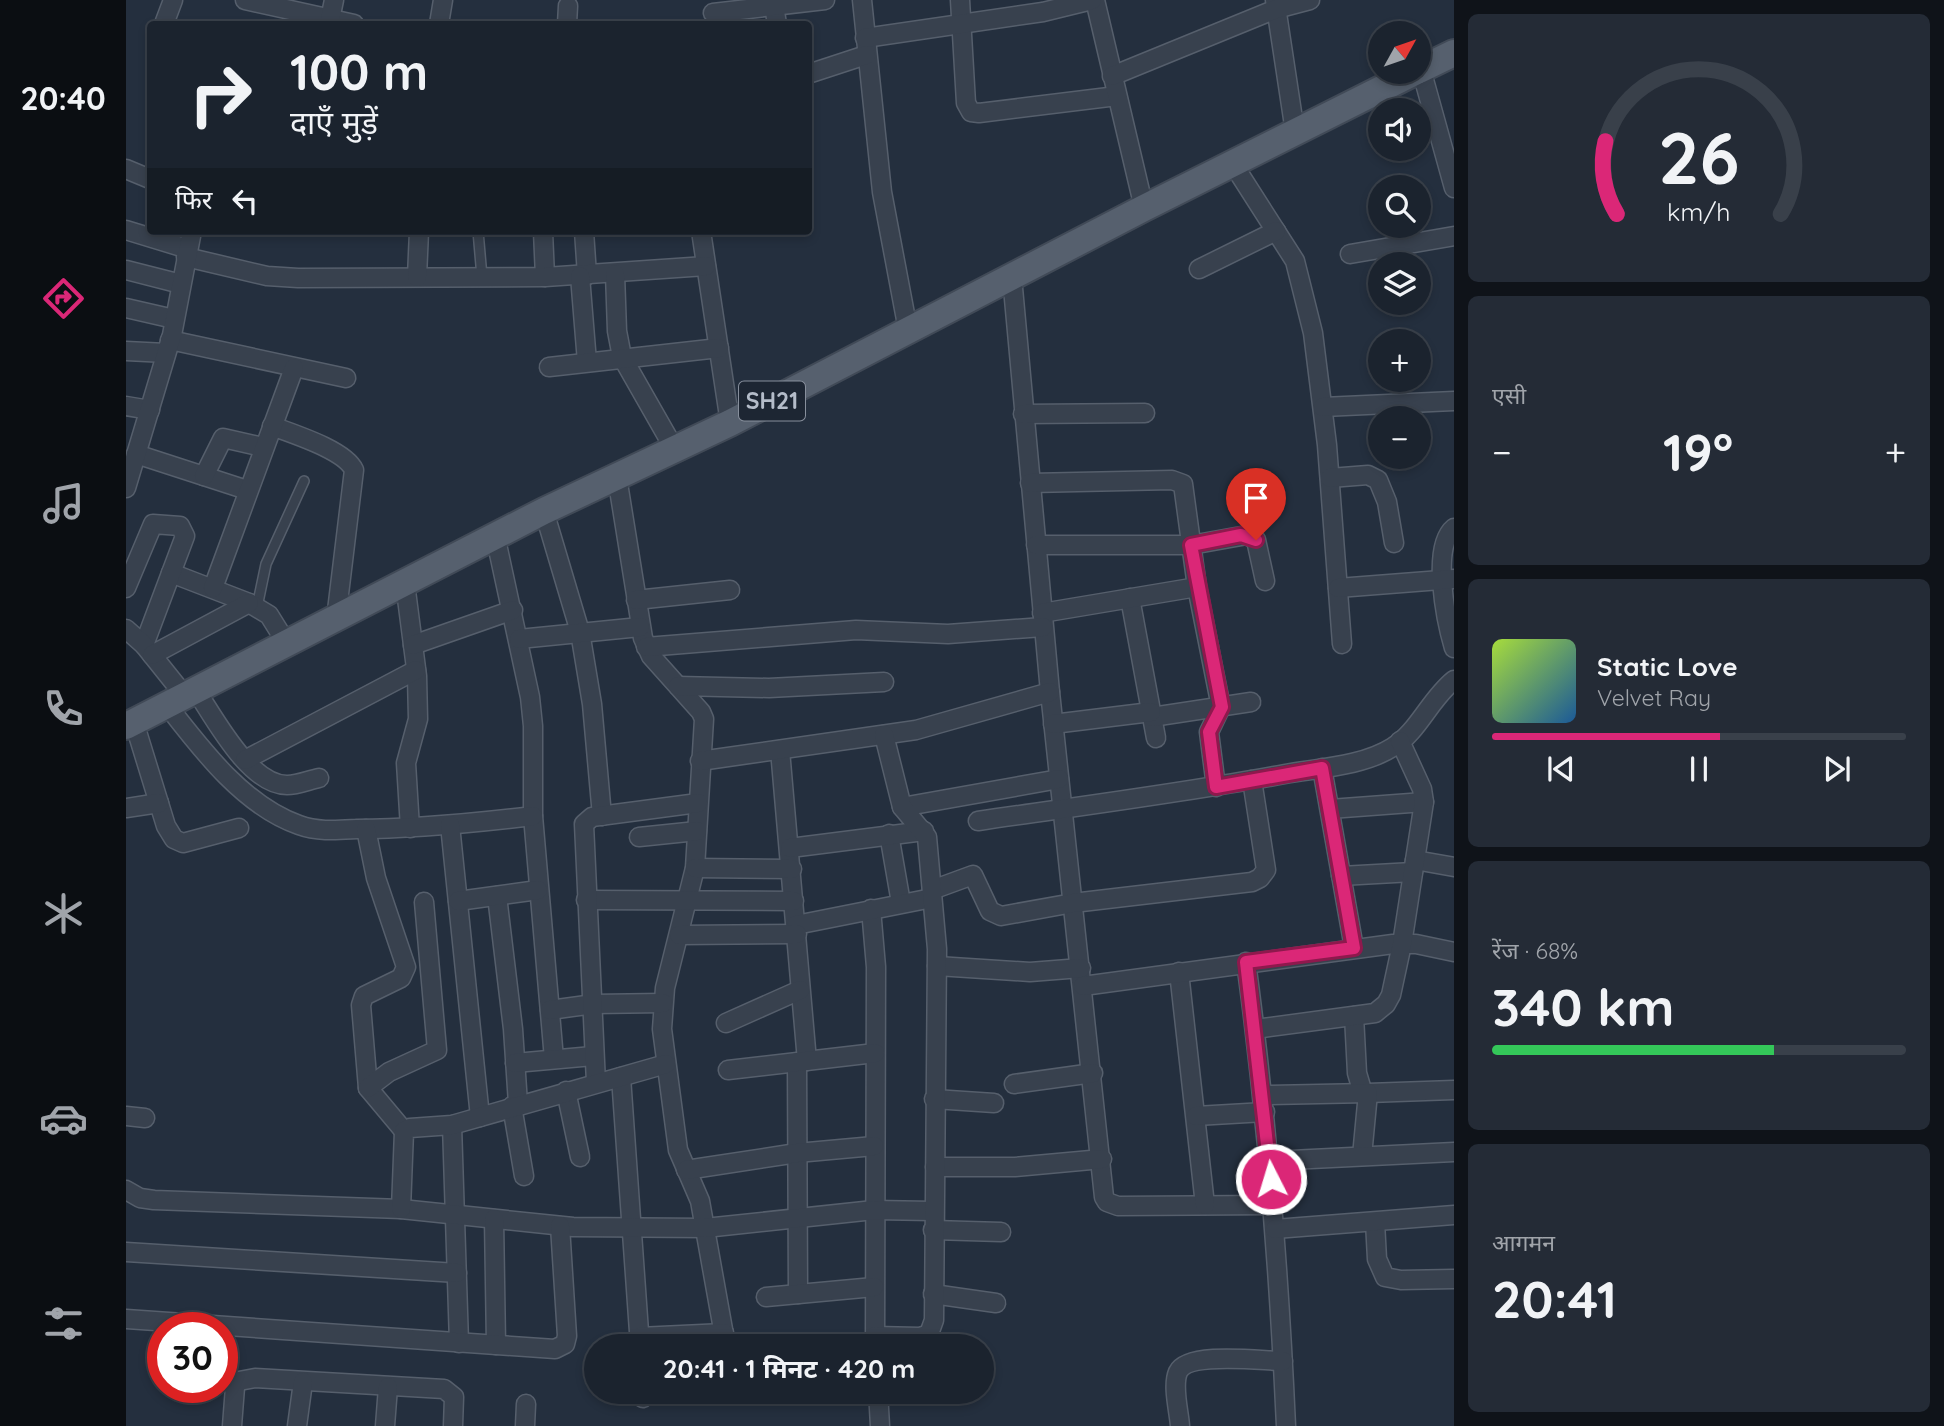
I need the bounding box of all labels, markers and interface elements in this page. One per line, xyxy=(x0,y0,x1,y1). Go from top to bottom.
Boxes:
north arrow xyxy=(1368,21,1432,84)
map controls xyxy=(1368,21,1431,469)
text: 100 m xyxy=(290,41,428,102)
icon: right xyxy=(175,49,266,140)
text: 20:40 xyxy=(20,78,106,118)
button: sound xyxy=(1368,98,1431,161)
text: दाएँ मुड़ें xyxy=(290,102,378,142)
text: 26 xyxy=(1658,112,1740,203)
button: search xyxy=(1368,175,1431,238)
icon: left xyxy=(226,182,264,220)
text: फिर xyxy=(175,183,212,216)
text: km/h xyxy=(1667,196,1731,227)
button: layers xyxy=(1368,252,1431,315)
icon: directions xyxy=(39,274,88,323)
button: + xyxy=(1368,329,1431,392)
text: एसी xyxy=(1492,381,1526,410)
road number: SH21 xyxy=(739,382,805,420)
button: − xyxy=(1368,406,1431,469)
text: 19° xyxy=(1663,419,1733,484)
text: − xyxy=(1492,428,1512,476)
text: + xyxy=(1885,428,1906,476)
pin xyxy=(1226,468,1286,540)
icon: music xyxy=(39,479,88,528)
icon: arrive xyxy=(1237,479,1275,517)
text: Static Love xyxy=(1597,650,1738,683)
text: Velvet Ray xyxy=(1597,683,1711,712)
icon: phone xyxy=(39,684,88,733)
icon: previous xyxy=(1542,750,1580,788)
icon: pause xyxy=(1680,750,1718,788)
icon: next xyxy=(1818,750,1856,788)
icon: climate xyxy=(39,889,88,938)
text: रेंज · 68% xyxy=(1492,936,1578,965)
text: 340 km xyxy=(1492,974,1675,1039)
icon: car xyxy=(39,1094,88,1143)
position arrow xyxy=(1234,1142,1308,1216)
text: आगमन xyxy=(1492,1228,1555,1257)
text: 20:41 xyxy=(1492,1266,1617,1331)
icon: filters xyxy=(39,1299,88,1348)
speed limit sign: 30 xyxy=(147,1312,238,1403)
text: 20:41 · 1 मिनट · 420 m xyxy=(663,1352,915,1385)

